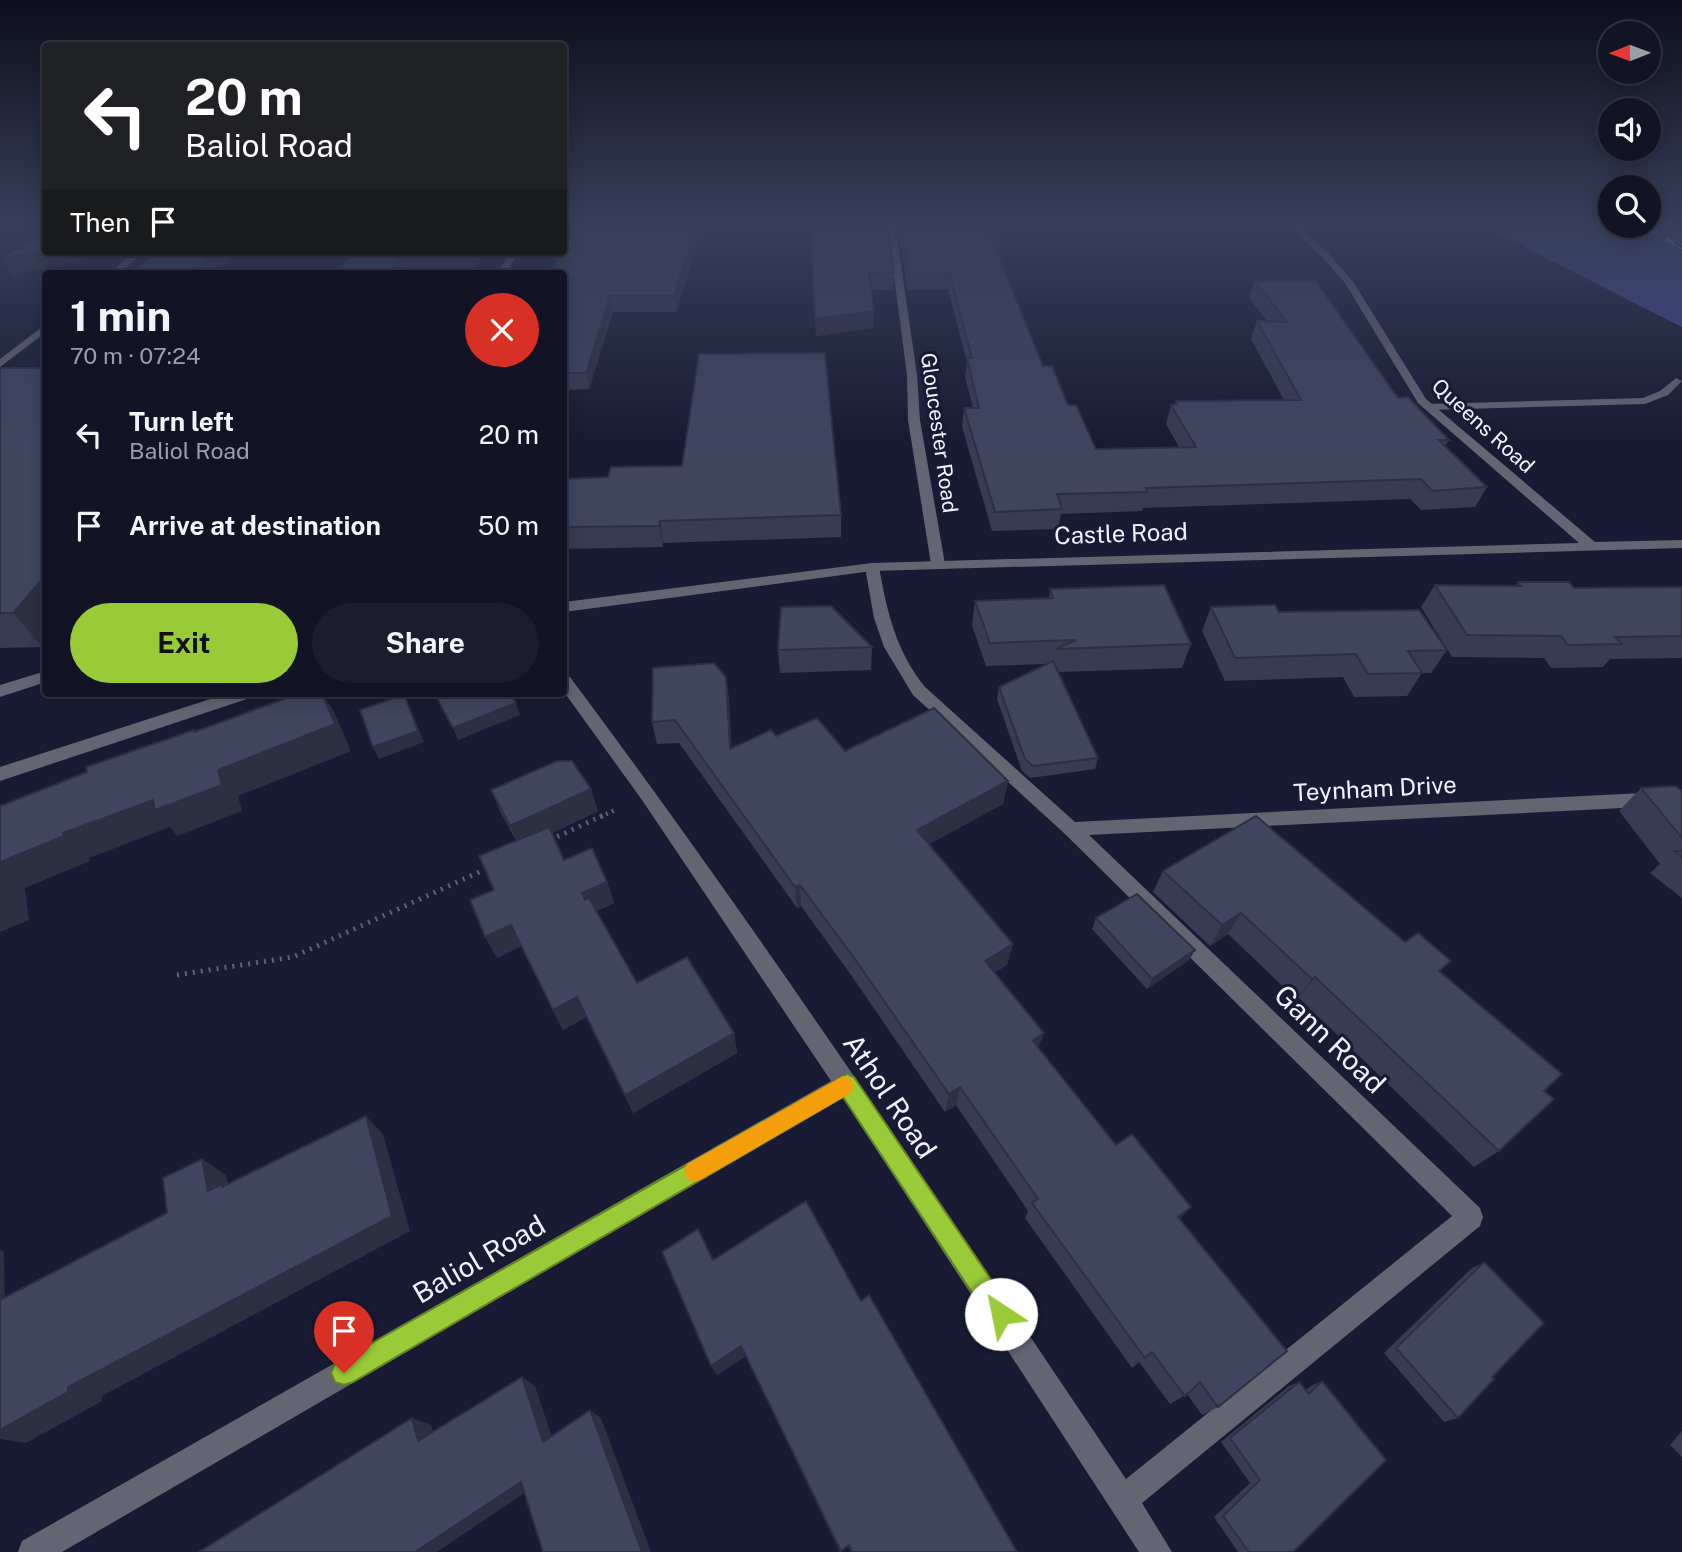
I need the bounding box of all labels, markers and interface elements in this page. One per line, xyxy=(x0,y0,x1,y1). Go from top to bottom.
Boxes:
north arrow xyxy=(1598,21,1661,84)
map controls xyxy=(1598,21,1661,238)
text: 20 m xyxy=(185,68,303,126)
icon: left xyxy=(70,70,161,161)
button: sound xyxy=(1598,98,1661,161)
text: Baliol Road xyxy=(185,127,353,164)
button: search xyxy=(1598,175,1661,238)
icon: arrive xyxy=(144,203,182,241)
text: Then xyxy=(70,207,130,238)
text: 1 min xyxy=(70,291,171,340)
button: close xyxy=(465,293,539,367)
text: 70 m · 07:24 xyxy=(70,342,201,369)
street label: Gloucester Road xyxy=(916,351,963,515)
street label: Queens Road xyxy=(1427,373,1540,478)
text: Turn left xyxy=(129,406,234,437)
icon: left xyxy=(70,416,108,454)
text: 20 m xyxy=(479,419,539,450)
text: Baliol Road xyxy=(129,437,250,464)
icon: arrive xyxy=(70,507,108,545)
text: Arrive at destination xyxy=(129,510,381,541)
text: 50 m xyxy=(478,510,539,541)
street label: Castle Road xyxy=(1054,517,1188,549)
button: Exit xyxy=(70,603,298,683)
button: Share xyxy=(312,603,539,683)
street label: Teynham Drive xyxy=(1292,770,1457,806)
street label: Gann Road xyxy=(1268,978,1393,1100)
street label: Athol Road xyxy=(837,1027,944,1164)
street label: Baliol Road xyxy=(407,1208,551,1310)
position arrow xyxy=(964,1277,1038,1351)
pin xyxy=(314,1301,374,1373)
icon: arrive xyxy=(325,1312,363,1350)

